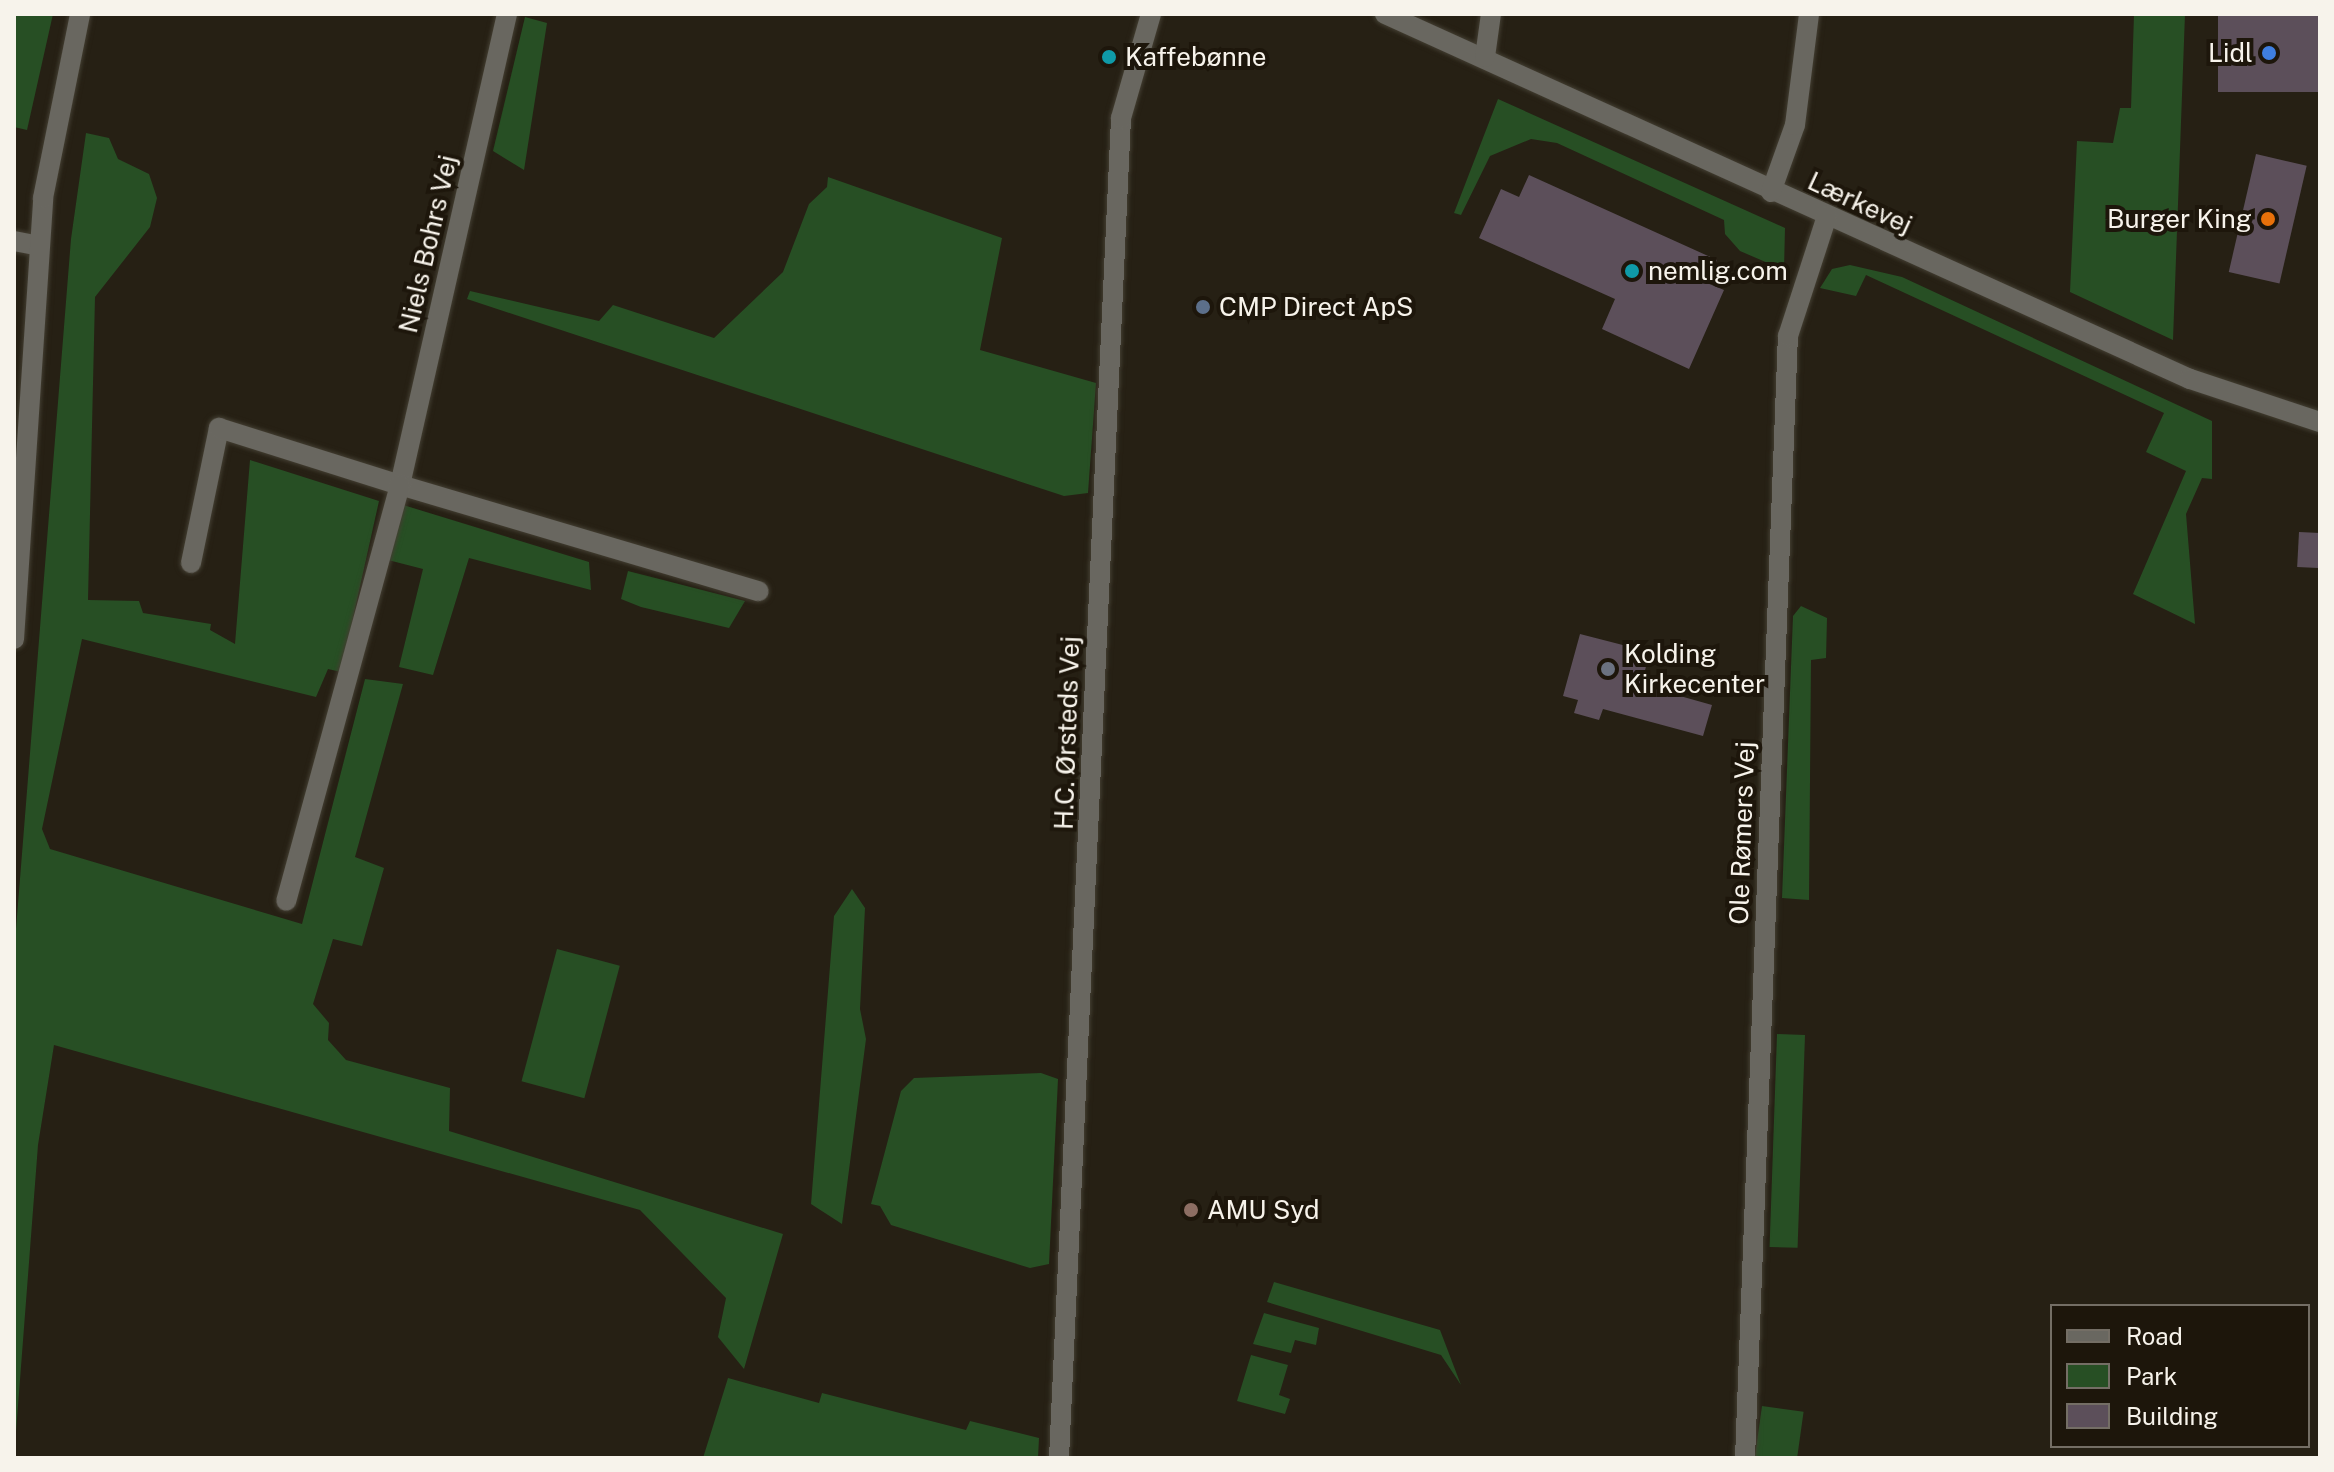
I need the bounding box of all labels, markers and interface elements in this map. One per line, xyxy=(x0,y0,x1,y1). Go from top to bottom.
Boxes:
place label: Lidl xyxy=(2208,37,2253,69)
place label: Kaffebønne xyxy=(1125,41,1266,73)
marker: Lidl xyxy=(2260,44,2278,62)
marker: Kaffebønne xyxy=(1100,48,1118,66)
street label: Niels Bohrs Vej xyxy=(392,152,464,336)
street label: Lærkevej xyxy=(1803,165,1917,241)
place label: Burger King xyxy=(2107,203,2252,235)
marker: Burger King xyxy=(2259,210,2277,228)
place label: nemlig.com xyxy=(1648,255,1788,287)
marker: nemlig.com xyxy=(1623,262,1641,280)
place label: CMP Direct ApS xyxy=(1219,291,1413,323)
marker: CMP Direct ApS xyxy=(1194,298,1212,316)
street label: H.C. Ørsteds Vej xyxy=(1048,635,1086,831)
place label: Kolding Kirkecenter xyxy=(1624,638,1765,700)
marker: Kolding Kirkecenter xyxy=(1599,660,1617,678)
street label: Ole Rømers Vej xyxy=(1723,740,1761,926)
place label: AMU Syd xyxy=(1207,1194,1320,1226)
marker: AMU Syd xyxy=(1182,1201,1200,1219)
legend xyxy=(2050,1304,2310,1448)
text: Road xyxy=(2126,1322,2183,1350)
text: Park xyxy=(2126,1362,2177,1390)
text: Building xyxy=(2126,1402,2218,1430)

